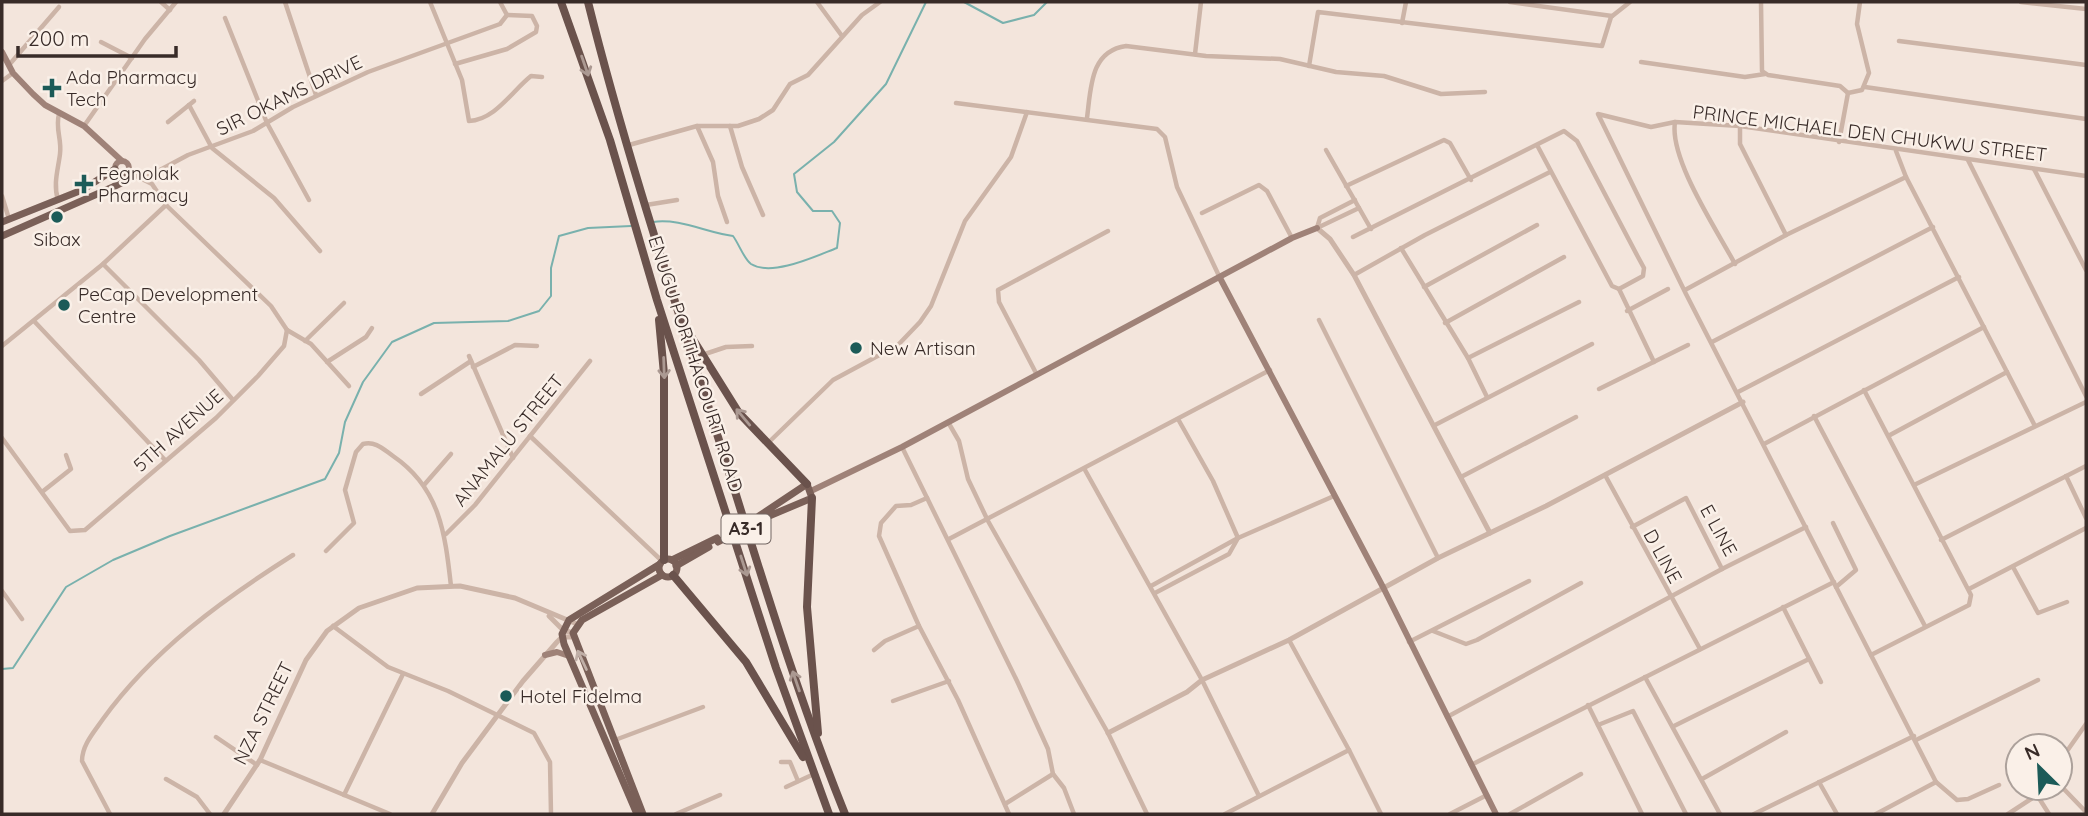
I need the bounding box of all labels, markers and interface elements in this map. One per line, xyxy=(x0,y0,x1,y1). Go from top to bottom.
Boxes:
scale bar xyxy=(18,14,175,58)
text: 200 m xyxy=(28,25,90,51)
street label: SIR OKAMS DRIVE xyxy=(212,49,366,141)
one-way arrow xyxy=(580,54,592,76)
place label: Ada Pharmacy Tech xyxy=(66,65,197,111)
marker: Ada Pharmacy Tech xyxy=(44,80,60,96)
street label: PRINCE MICHAEL DEN CHUKWU STREET xyxy=(1691,99,2049,167)
place label: Fegnolak Pharmacy xyxy=(98,161,188,207)
marker: Fegnolak Pharmacy xyxy=(76,176,92,192)
marker: Sibax xyxy=(49,209,65,225)
place label: Sibax xyxy=(34,227,80,251)
street label: ENUGU PORTHACOURT ROAD xyxy=(643,233,749,495)
place label: PeCap Development Centre xyxy=(78,282,258,328)
marker: PeCap Development Centre xyxy=(56,297,72,313)
place label: New Artisan xyxy=(870,336,976,360)
marker: New Artisan xyxy=(848,340,864,356)
one-way arrow xyxy=(657,356,671,379)
street label: ANAMALU STREET xyxy=(447,369,569,511)
street label: 5TH AVENUE xyxy=(128,383,228,477)
one-way arrow xyxy=(736,409,751,427)
street label: E LINE xyxy=(1695,500,1743,560)
road number: A3-1 xyxy=(722,514,770,544)
street label: D LINE xyxy=(1638,525,1688,587)
one-way arrow xyxy=(738,554,751,576)
one-way arrow xyxy=(575,650,588,671)
street label: NZA STREET xyxy=(228,658,298,768)
one-way arrow xyxy=(789,670,802,692)
place label: Hotel Fidelma xyxy=(520,684,642,708)
marker: Hotel Fidelma xyxy=(498,688,514,704)
north arrow xyxy=(2004,732,2074,802)
text: N xyxy=(2021,738,2043,765)

